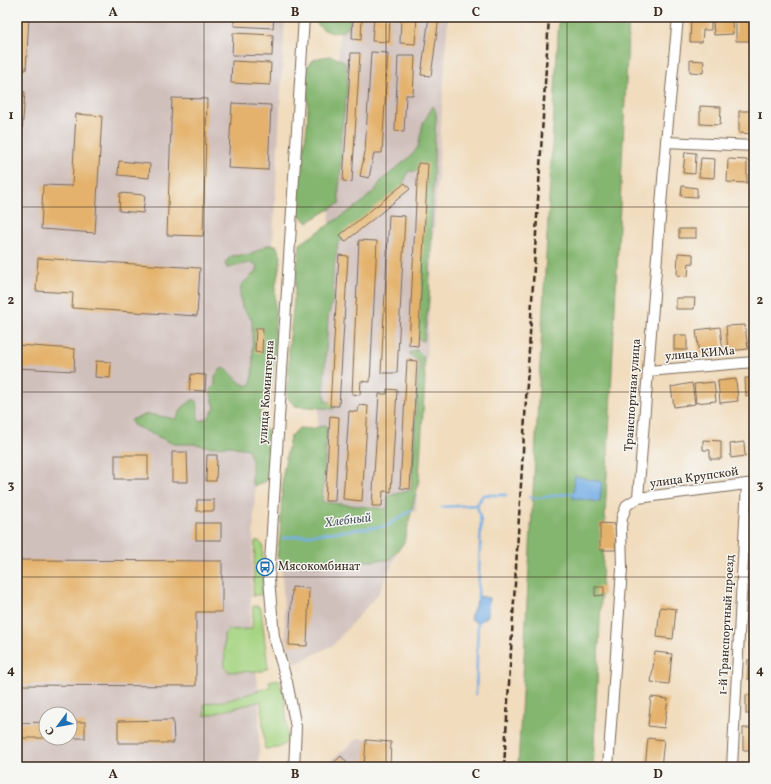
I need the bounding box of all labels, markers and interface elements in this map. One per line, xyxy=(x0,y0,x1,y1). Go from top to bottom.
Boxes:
text: A xyxy=(108,4,118,22)
text: B xyxy=(291,4,300,22)
text: C xyxy=(472,4,480,22)
text: D xyxy=(653,4,663,22)
text: 1 xyxy=(8,107,14,125)
text: 1 xyxy=(757,107,763,125)
text: 2 xyxy=(8,292,15,310)
text: 2 xyxy=(757,292,764,310)
street label: Транспортная улица xyxy=(621,338,645,452)
street label: улица Коминтерна xyxy=(255,339,279,445)
street label: улица КИМа xyxy=(664,343,736,365)
street label: улица Крупской xyxy=(649,464,739,492)
text: 3 xyxy=(8,477,15,495)
text: 3 xyxy=(757,477,764,495)
water label: Хлебный xyxy=(323,509,373,533)
street label: 1-й Транспортный проезд xyxy=(715,554,739,695)
bus stop icon: Мясокомбинат xyxy=(255,557,275,577)
place label: Мясокомбинат xyxy=(278,559,360,575)
text: 4 xyxy=(7,662,15,680)
text: 4 xyxy=(756,662,764,680)
north arrow xyxy=(38,706,78,746)
text: С xyxy=(43,724,59,737)
text: A xyxy=(108,766,118,784)
text: B xyxy=(291,766,300,784)
text: C xyxy=(472,766,480,784)
text: D xyxy=(653,766,663,784)

